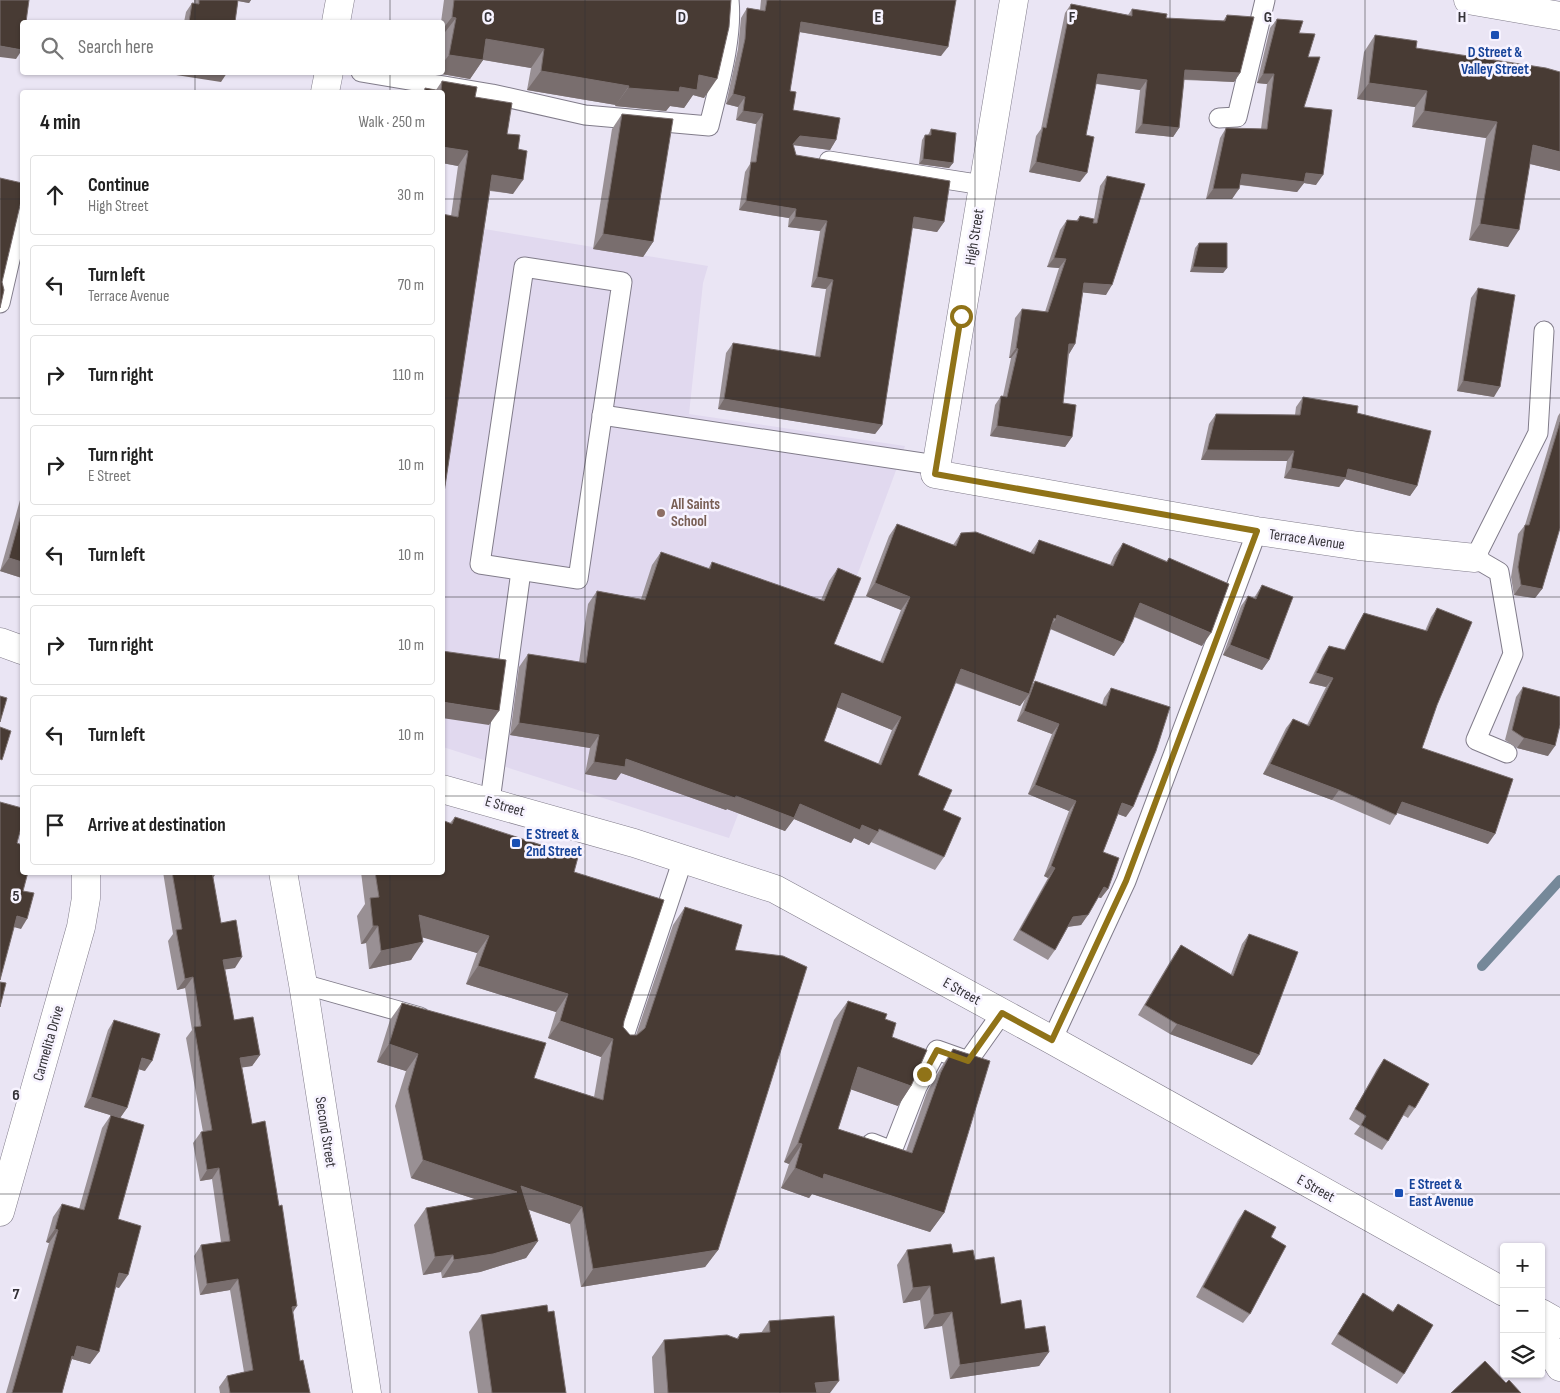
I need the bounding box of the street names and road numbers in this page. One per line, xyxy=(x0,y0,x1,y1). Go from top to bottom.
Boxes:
street label: High Street xyxy=(961,207,988,267)
street label: Terrace Avenue xyxy=(1268,525,1346,554)
street label: E Street xyxy=(483,792,527,821)
street label: E Street xyxy=(940,973,984,1010)
street label: Carmelita Drive xyxy=(29,1003,68,1083)
street label: Second Street xyxy=(311,1095,341,1169)
street label: E Street xyxy=(1294,1170,1338,1207)

